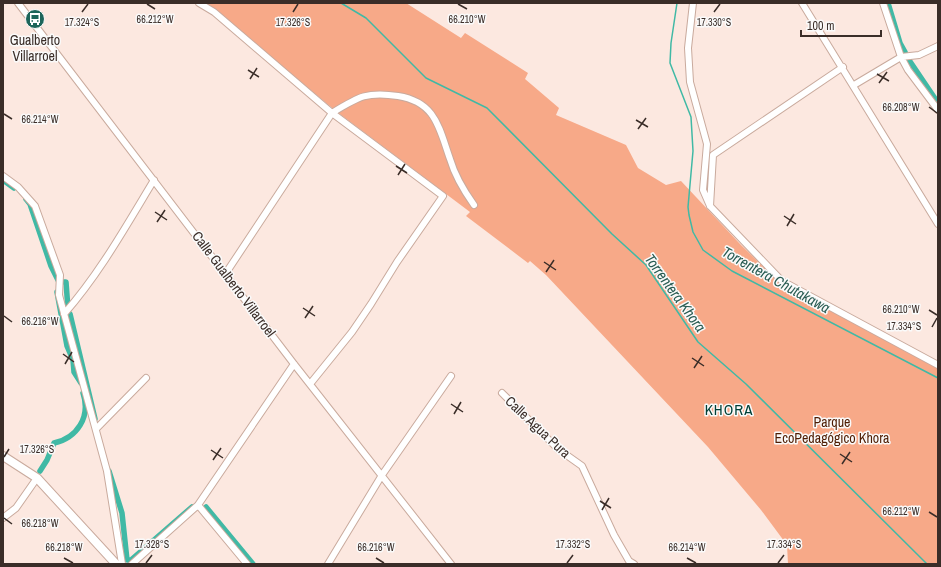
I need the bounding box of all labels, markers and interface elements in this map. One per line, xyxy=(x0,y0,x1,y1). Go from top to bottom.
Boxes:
bus stop icon: Gualberto Villarroel xyxy=(24,8,46,30)
scale bar xyxy=(801,12,881,38)
text: 66.212°W xyxy=(137,13,174,26)
text: 66.210°W xyxy=(449,13,486,26)
text: 17.324°S xyxy=(65,16,100,29)
text: 17.326°S xyxy=(276,16,311,29)
text: 17.330°S xyxy=(697,16,732,29)
text: 100 m xyxy=(807,18,834,34)
place label: Gualberto Villarroel xyxy=(10,31,60,65)
text: 66.208°W xyxy=(883,101,920,114)
text: 66.214°W xyxy=(22,113,59,126)
street label: Calle Gualberto Villarroel xyxy=(188,227,280,341)
water label: Torrentera Chutakawa xyxy=(718,241,834,318)
water label: Torrentera Khora xyxy=(640,249,711,336)
text: 66.210°W xyxy=(883,303,920,316)
text: 66.216°W xyxy=(22,315,59,328)
text: 17.334°S xyxy=(887,320,922,333)
street label: Calle Agua Pura xyxy=(502,392,575,462)
district label: KHORA xyxy=(705,399,753,420)
park label: Parque EcoPedagógico Khora xyxy=(775,413,890,447)
text: 17.326°S xyxy=(20,443,55,456)
text: 66.212°W xyxy=(883,505,920,518)
text: 66.218°W xyxy=(22,517,59,530)
text: 17.328°S xyxy=(135,538,170,551)
text: 17.332°S xyxy=(556,538,591,551)
text: 17.334°S xyxy=(767,538,802,551)
text: 66.218°W xyxy=(46,541,83,554)
text: 66.216°W xyxy=(358,541,395,554)
text: 66.214°W xyxy=(669,541,706,554)

